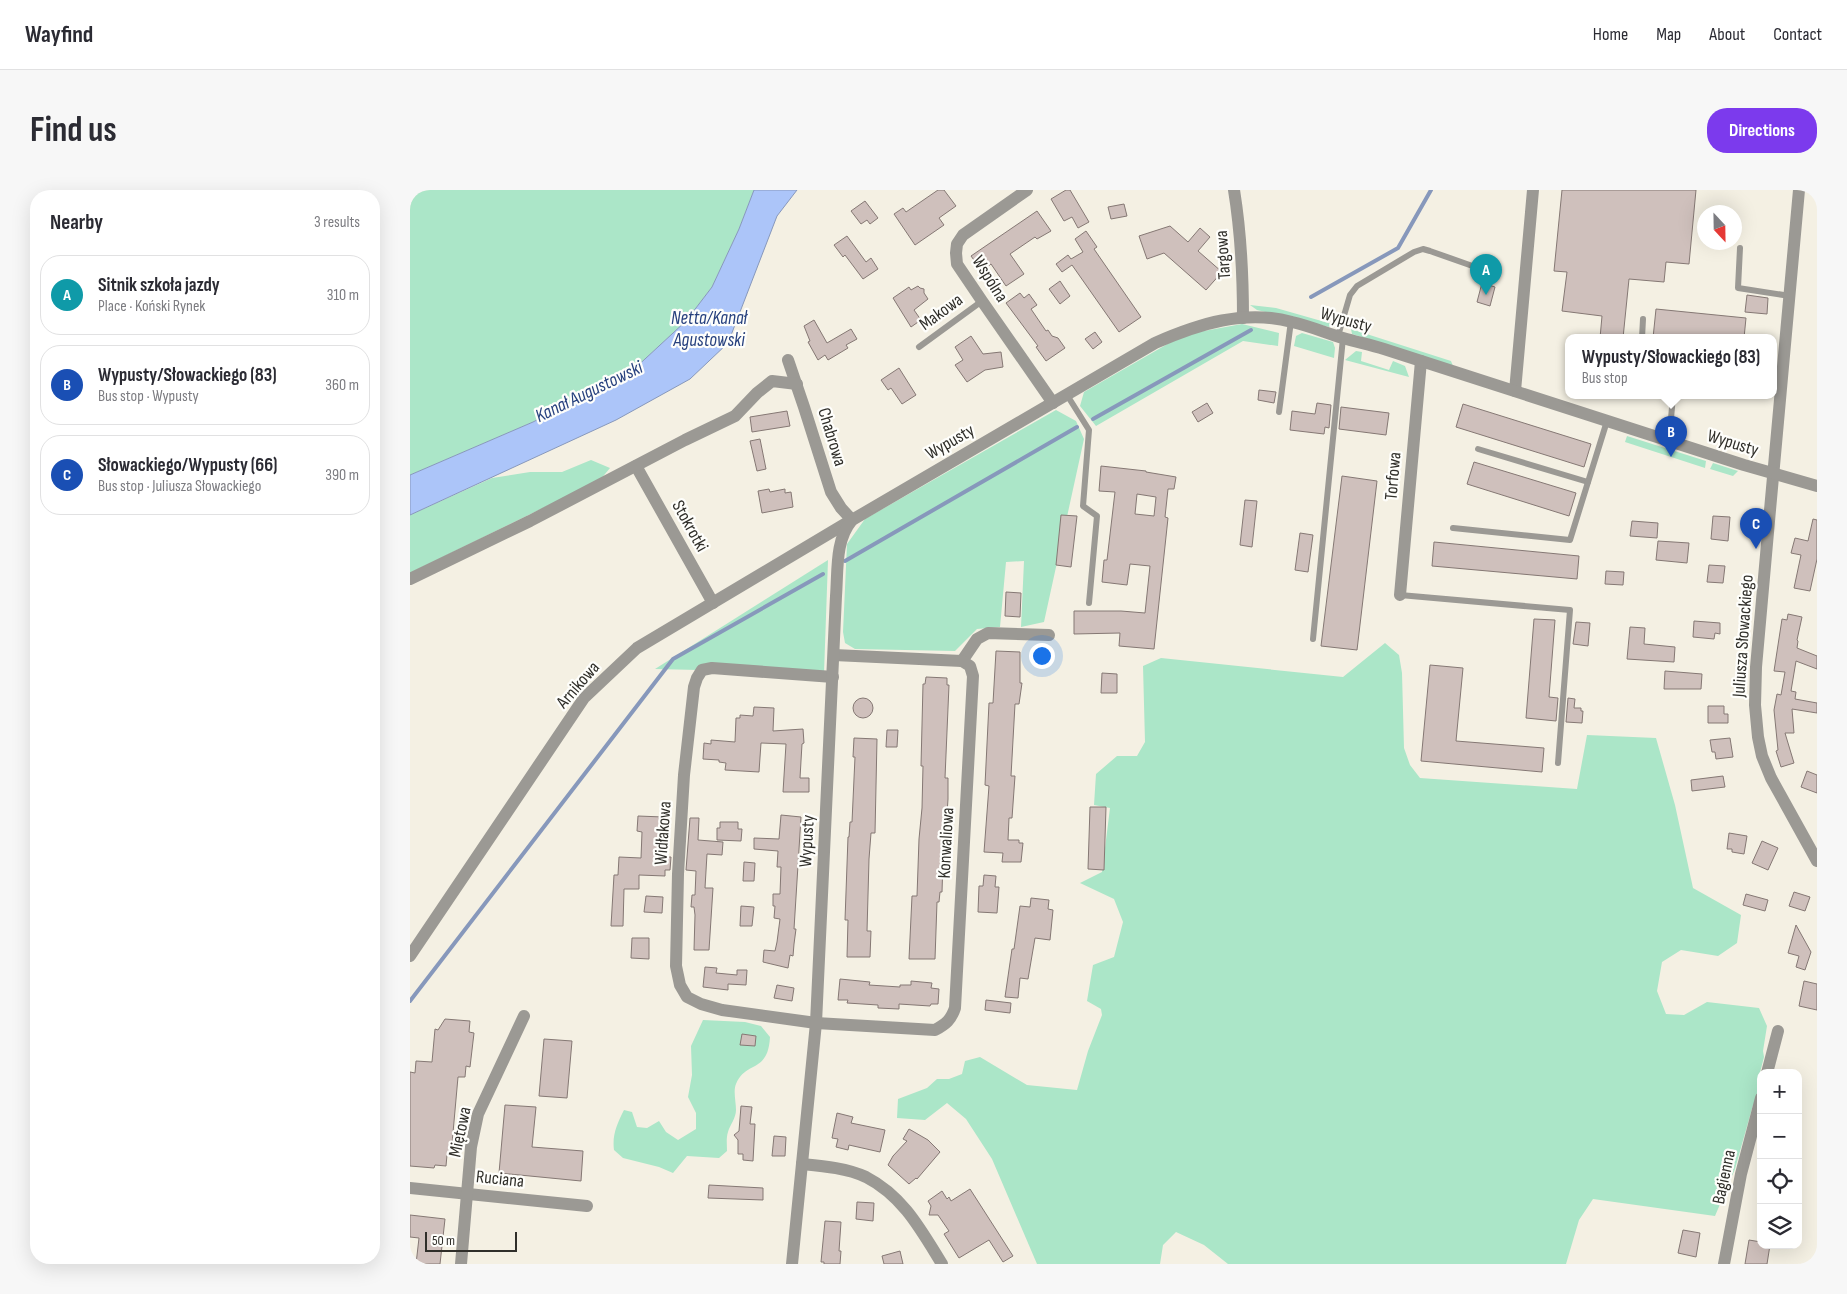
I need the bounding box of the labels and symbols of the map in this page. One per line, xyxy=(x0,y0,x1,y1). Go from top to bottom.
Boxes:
north arrow xyxy=(1697,205,1742,250)
street label: Targowa xyxy=(1211,230,1235,280)
street label: Wspólna xyxy=(968,252,1012,306)
pin: A xyxy=(1470,254,1502,295)
street label: Makowa xyxy=(915,289,967,335)
street label: Wypusty xyxy=(1318,303,1374,337)
water label: Netta/Kanał Agustowski xyxy=(671,307,749,352)
water label: Kanał Augustowski xyxy=(532,356,647,428)
street label: Chabrowa xyxy=(813,405,851,469)
pin: B xyxy=(1655,416,1687,457)
street label: Wypusty xyxy=(922,420,978,464)
street label: Wypusty xyxy=(1705,425,1761,461)
street label: Torfowa xyxy=(1380,451,1406,501)
street label: Stokrotki xyxy=(667,497,713,555)
pin: C xyxy=(1740,508,1772,549)
street label: Juliusza Słowackiego xyxy=(1728,574,1758,699)
your location xyxy=(1029,643,1055,669)
street label: Arnikowa xyxy=(551,657,604,713)
street label: Widłakowa xyxy=(650,800,676,865)
street label: Konwaliowa xyxy=(934,807,958,879)
street label: Wypusty xyxy=(795,814,819,868)
street label: Miętowa xyxy=(444,1105,476,1159)
street label: Bagienna xyxy=(1708,1148,1740,1206)
street label: Ruciana xyxy=(475,1166,525,1192)
scale bar xyxy=(425,1229,518,1252)

